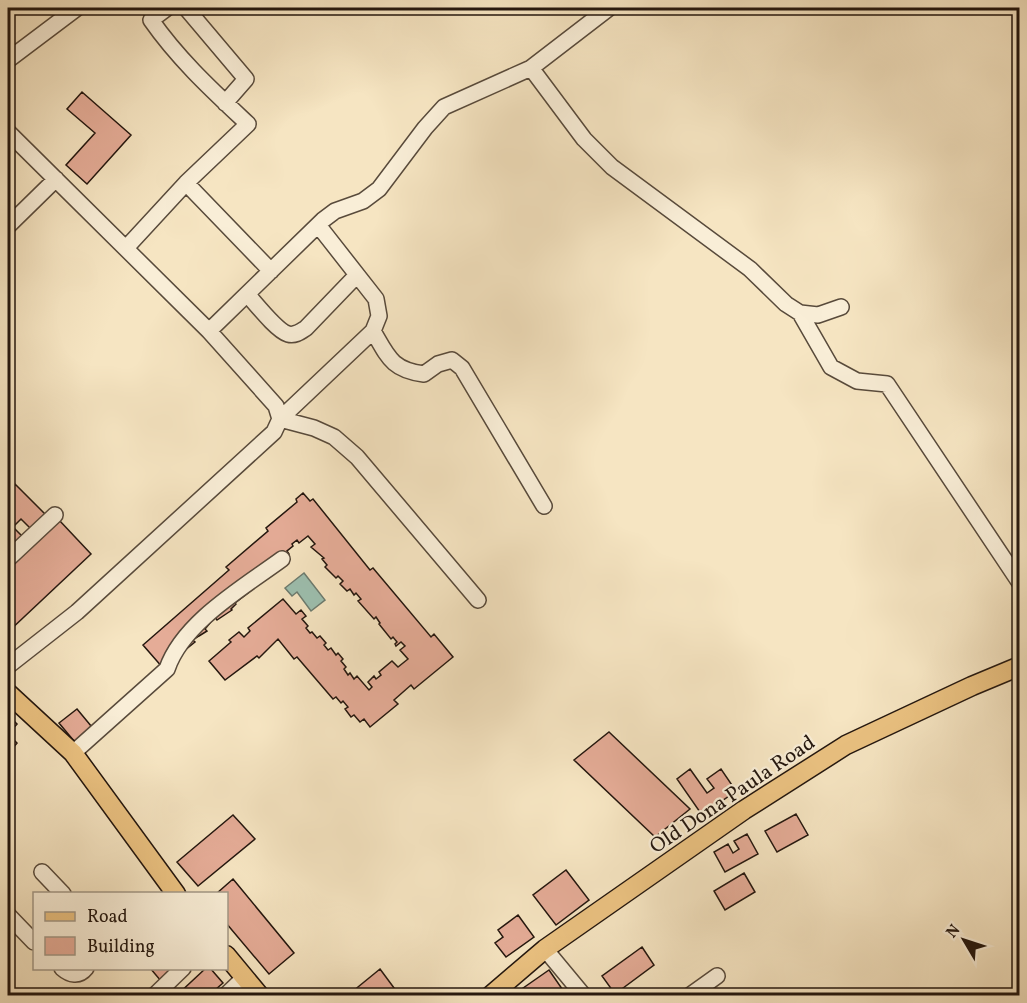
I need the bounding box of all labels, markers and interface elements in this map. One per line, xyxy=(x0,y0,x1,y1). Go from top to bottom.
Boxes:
street label: Old Dona Paula Road xyxy=(644,729,821,862)
legend xyxy=(33,892,228,970)
text: Road xyxy=(87,905,128,930)
north arrow xyxy=(934,910,994,970)
text: N xyxy=(942,920,966,943)
text: Building xyxy=(87,935,155,960)

